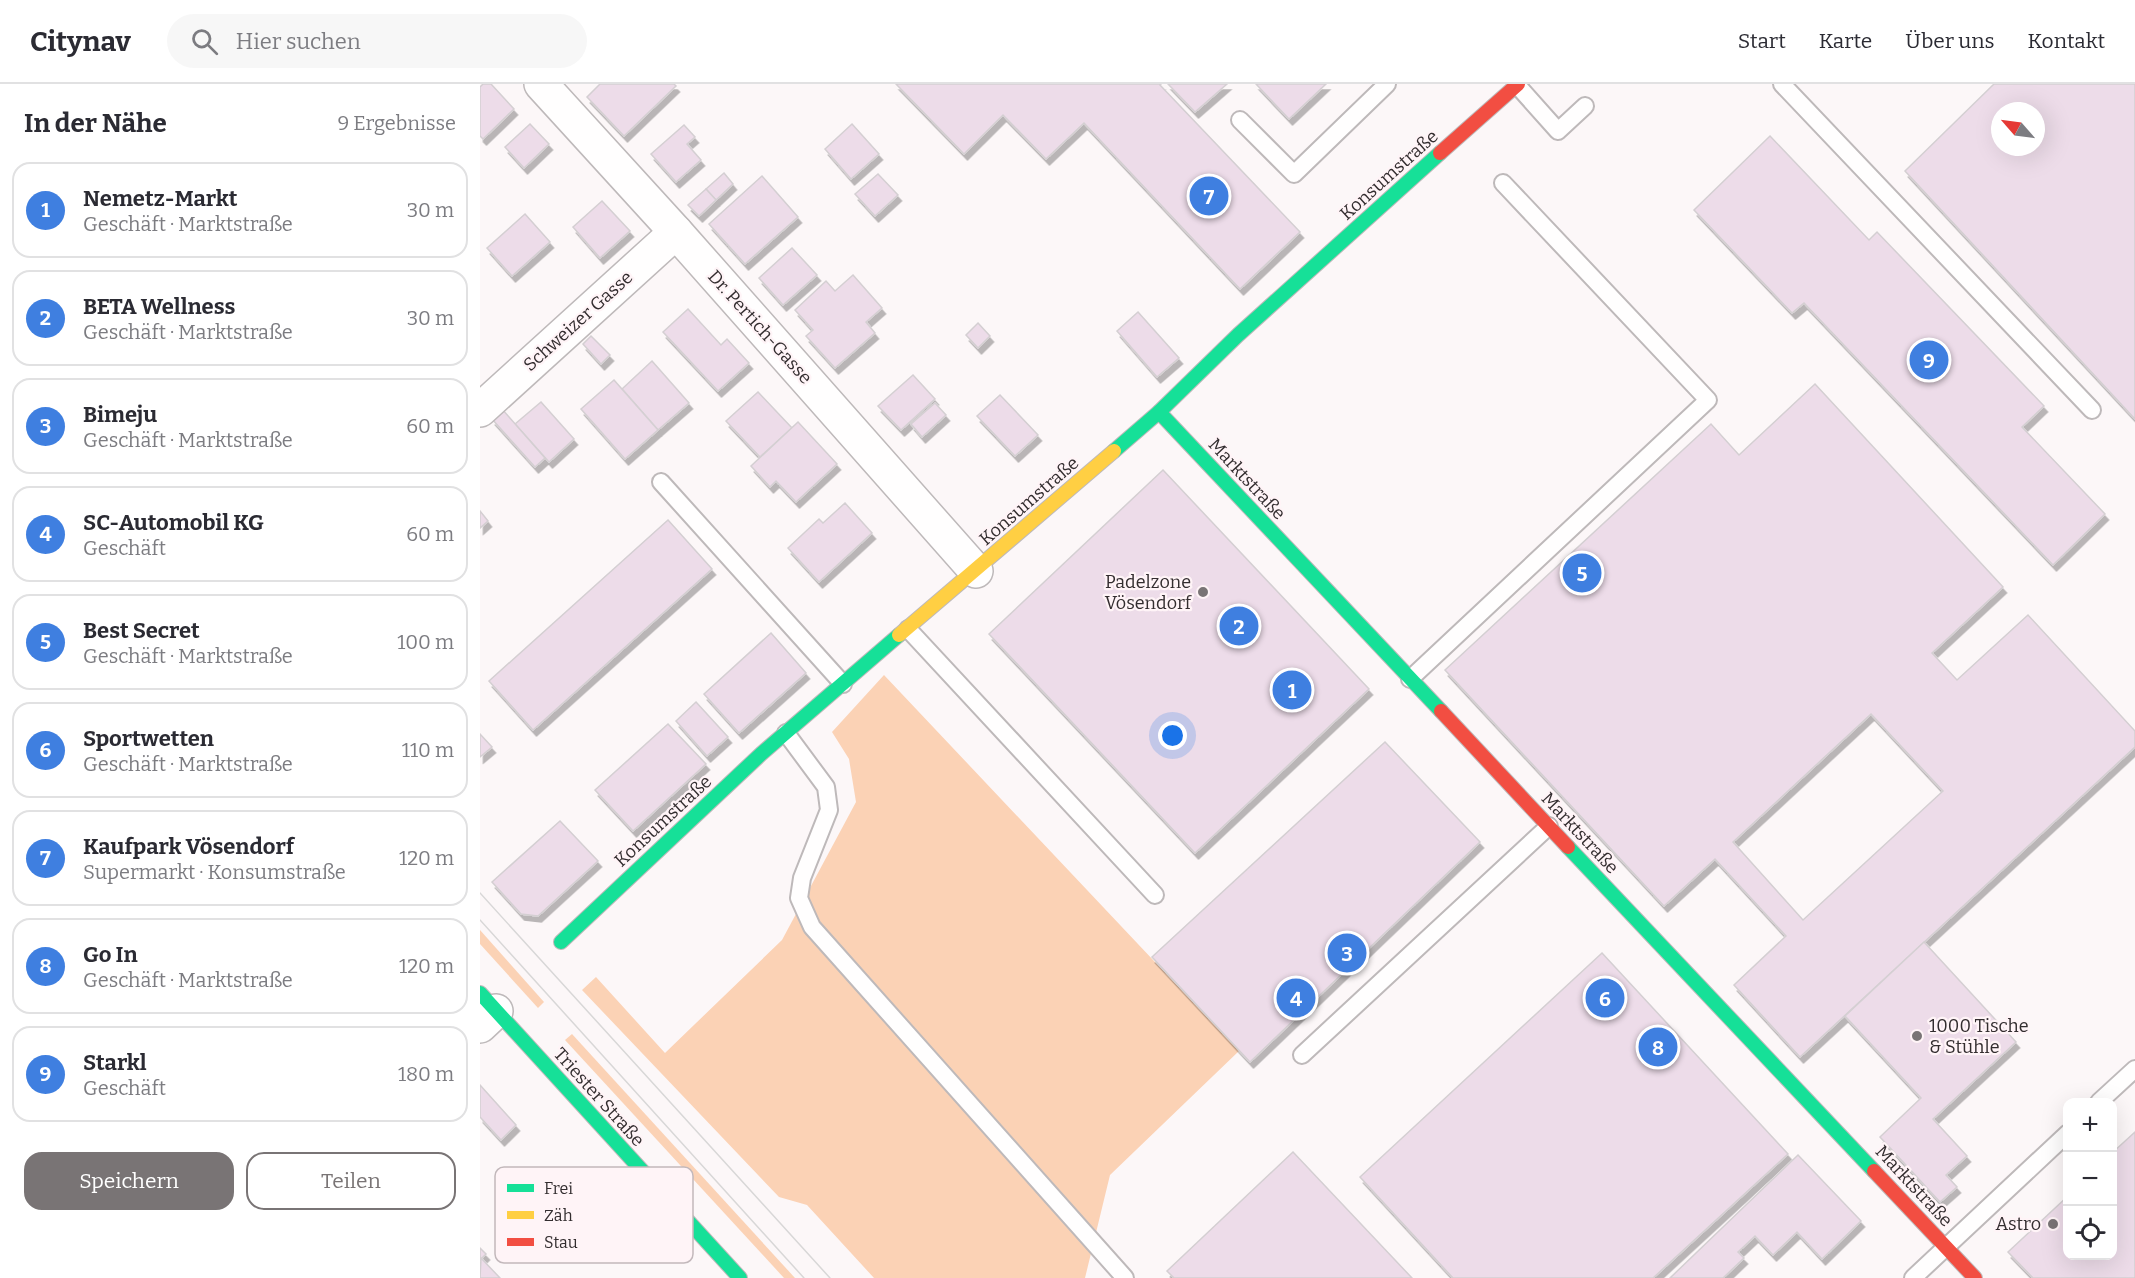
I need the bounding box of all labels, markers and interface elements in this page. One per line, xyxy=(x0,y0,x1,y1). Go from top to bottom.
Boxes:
search box xyxy=(167,14,587,68)
text: Citynav xyxy=(30,25,131,58)
icon: search xyxy=(188,25,221,58)
text: Hier suchen xyxy=(236,28,361,55)
text: Start xyxy=(1738,28,1786,54)
text: Karte xyxy=(1819,28,1872,54)
text: Über uns xyxy=(1905,28,1995,54)
text: Kontakt xyxy=(2028,28,2105,54)
north arrow xyxy=(1991,102,2045,156)
text: In der Nähe xyxy=(24,108,167,139)
text: 9 Ergebnisse xyxy=(338,111,456,135)
street label: Konsumstraße xyxy=(1335,125,1443,225)
pin: 7 xyxy=(1190,174,1228,218)
text: Nemetz-Markt xyxy=(83,185,237,212)
text: 1 xyxy=(41,198,50,222)
text: 30 m xyxy=(407,198,454,222)
text: Geschäft · Marktstraße xyxy=(83,212,293,236)
street label: Schweizer Gasse xyxy=(519,266,637,376)
street label: Dr. Pertich-Gasse xyxy=(703,266,817,388)
text: BETA Wellness xyxy=(83,293,235,320)
text: 2 xyxy=(40,306,51,330)
text: 30 m xyxy=(407,306,454,330)
text: Geschäft · Marktstraße xyxy=(83,320,293,344)
pin: 9 xyxy=(1910,338,1948,382)
text: Bimeju xyxy=(83,401,157,428)
text: 3 xyxy=(40,414,51,438)
text: 60 m xyxy=(406,414,454,438)
text: Geschäft · Marktstraße xyxy=(83,428,293,452)
street label: Marktstraße xyxy=(1204,434,1290,524)
street label: Konsumstraße xyxy=(975,452,1083,550)
text: SC-Automobil KG xyxy=(83,509,264,536)
text: 4 xyxy=(39,522,52,546)
text: 60 m xyxy=(406,522,454,546)
text: Geschäft xyxy=(83,536,166,560)
pin: 5 xyxy=(1562,550,1602,596)
place label: Padelzone Vösendorf xyxy=(1105,571,1193,614)
marker: Padelzone Vösendorf xyxy=(1196,585,1210,599)
pin: 2 xyxy=(1220,604,1258,648)
text: Best Secret xyxy=(83,617,200,644)
text: 5 xyxy=(40,630,51,654)
text: 100 m xyxy=(397,630,454,654)
text: Geschäft · Marktstraße xyxy=(83,644,293,668)
pin: 1 xyxy=(1272,668,1312,712)
your location xyxy=(1158,721,1187,750)
text: Sportwetten xyxy=(83,725,214,752)
text: 6 xyxy=(40,738,51,762)
text: 110 m xyxy=(402,738,454,762)
text: Geschäft · Marktstraße xyxy=(83,752,293,776)
street label: Konsumstraße xyxy=(610,771,716,871)
street label: Marktstraße xyxy=(1537,788,1623,878)
text: Kaufpark Vösendorf xyxy=(83,833,294,860)
text: 7 xyxy=(40,846,51,870)
text: 120 m xyxy=(399,846,454,870)
text: Supermarkt · Konsumstraße xyxy=(83,860,346,884)
pin: 3 xyxy=(1328,930,1366,976)
text: Go In xyxy=(83,941,138,968)
text: 8 xyxy=(39,954,52,978)
text: 120 m xyxy=(399,954,454,978)
text: Geschäft · Marktstraße xyxy=(83,968,293,992)
pin: 4 xyxy=(1276,976,1316,1020)
pin: 6 xyxy=(1586,976,1624,1020)
place label: 1000 Tische & Stühle xyxy=(1929,1015,2029,1058)
pin: 8 xyxy=(1638,1024,1678,1070)
marker: 1000 Tische & Stühle xyxy=(1910,1029,1924,1043)
street label: Triester Straße xyxy=(549,1043,649,1151)
text: Starkl xyxy=(83,1049,147,1076)
text: 9 xyxy=(40,1062,51,1086)
text: 180 m xyxy=(398,1062,454,1086)
text: Geschäft xyxy=(83,1076,166,1100)
map controls xyxy=(2063,1098,2117,1260)
button: + xyxy=(2063,1098,2117,1152)
street label: Marktstraße xyxy=(1871,1141,1957,1231)
button: Speichern xyxy=(24,1152,234,1210)
button: Teilen xyxy=(246,1152,456,1210)
button: − xyxy=(2063,1152,2117,1206)
legend xyxy=(495,1167,693,1263)
text: Frei xyxy=(544,1179,573,1198)
text: Zäh xyxy=(544,1206,573,1225)
button: locate xyxy=(2063,1206,2117,1260)
place label: Astro xyxy=(1996,1213,2041,1235)
marker: Astro xyxy=(2046,1217,2060,1231)
text: Stau xyxy=(544,1233,578,1252)

